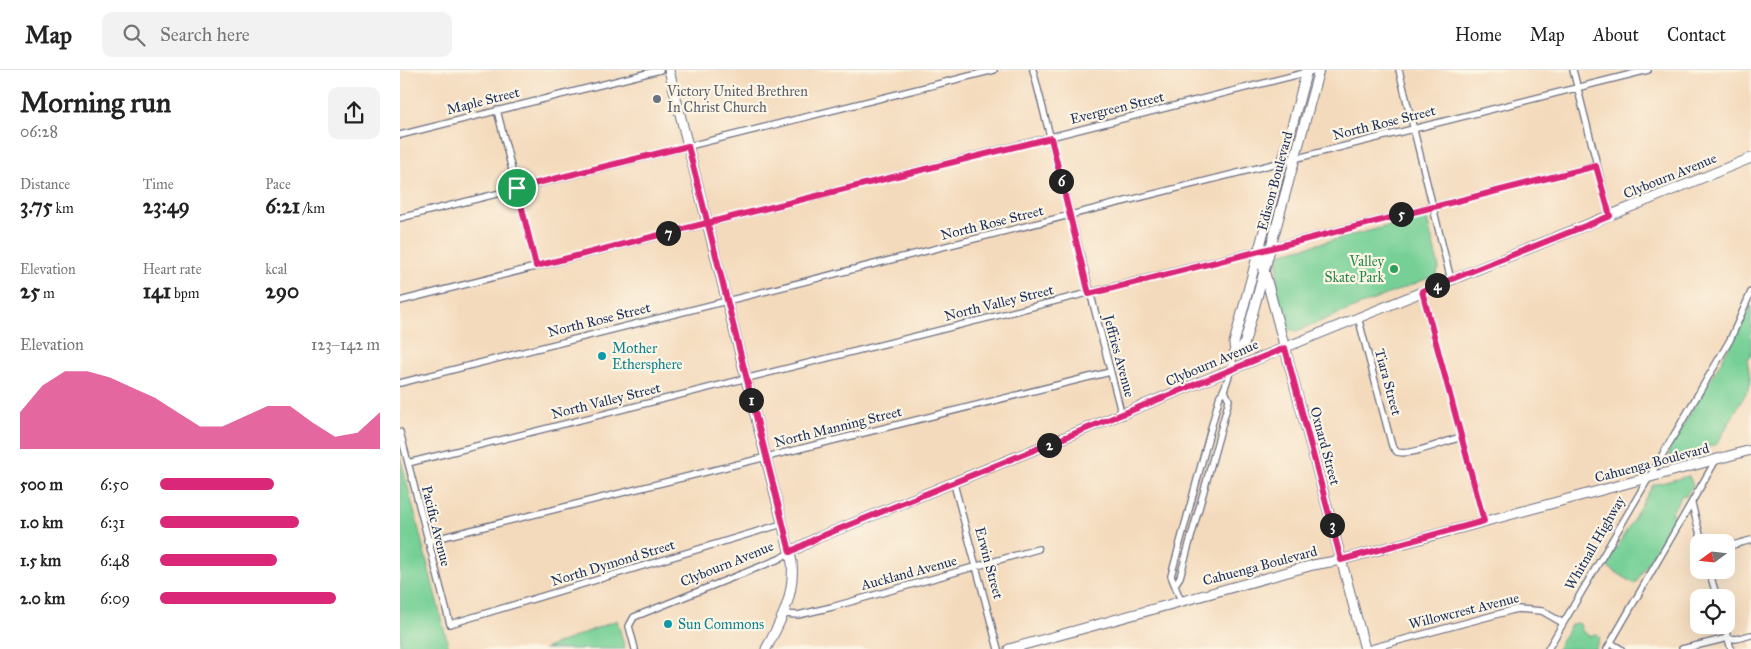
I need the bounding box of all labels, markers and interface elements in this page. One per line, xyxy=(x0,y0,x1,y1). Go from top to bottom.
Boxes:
search box xyxy=(102,12,452,57)
text: Map xyxy=(25,20,72,50)
icon: search xyxy=(120,21,148,49)
text: Search here xyxy=(160,23,250,46)
text: Home xyxy=(1455,24,1502,46)
text: Map xyxy=(1530,24,1565,46)
text: About xyxy=(1593,24,1639,46)
text: Contact xyxy=(1667,24,1726,46)
place label: Victory United Brethren In Christ Church xyxy=(666,83,808,116)
street label: Maple Street xyxy=(445,84,521,118)
text: Morning run xyxy=(20,85,171,120)
button: share xyxy=(328,87,380,139)
street label: Evergreen Street xyxy=(1068,88,1166,128)
marker: Victory United Brethren In Christ Church xyxy=(651,93,663,105)
street label: North Rose Street xyxy=(1331,102,1437,144)
text: 06:28 xyxy=(20,122,58,141)
street label: Edison Boulevard xyxy=(1254,130,1296,232)
street label: Clybourn Avenue xyxy=(1621,150,1719,202)
pin xyxy=(496,167,538,209)
pin: 6 xyxy=(1048,168,1074,194)
text: 6 xyxy=(1058,173,1065,190)
icon: arrive xyxy=(503,174,531,202)
text: Distance xyxy=(20,176,70,193)
text: Time xyxy=(143,176,174,193)
text: Pace xyxy=(265,176,291,193)
text: 3.75 xyxy=(20,193,52,219)
text: 23:49 xyxy=(143,193,190,219)
text: 6:21 xyxy=(265,193,300,219)
text: km xyxy=(52,200,74,217)
text: /km xyxy=(300,200,325,217)
street label: North Rose Street xyxy=(939,202,1045,244)
pin: 5 xyxy=(1388,202,1414,226)
text: 5 xyxy=(1398,206,1405,223)
pin: 7 xyxy=(656,220,680,246)
text: 7 xyxy=(665,225,672,242)
place label: Valley Skate Park xyxy=(1324,253,1384,286)
text: Elevation xyxy=(20,261,76,278)
text: Heart rate xyxy=(143,261,202,278)
text: kcal xyxy=(265,261,287,278)
marker: Valley Skate Park xyxy=(1388,263,1400,275)
pin: 4 xyxy=(1424,272,1450,298)
text: 4 xyxy=(1434,277,1441,294)
text: 25 xyxy=(20,278,40,304)
text: 141 xyxy=(143,278,171,304)
text: 290 xyxy=(265,278,299,304)
street label: North Valley Street xyxy=(943,281,1055,325)
text: m xyxy=(40,285,55,302)
text: bpm xyxy=(171,285,199,302)
street label: North Rose Street xyxy=(546,299,652,341)
street label: Jeffries Avenue xyxy=(1098,311,1138,399)
text: Elevation xyxy=(20,335,84,354)
text: 123–142 m xyxy=(311,335,380,354)
street label: Clybourn Avenue xyxy=(1163,336,1261,390)
place label: Mother Ethersphere xyxy=(612,340,683,373)
street label: Tiara Street xyxy=(1371,347,1405,417)
marker: Mother Ethersphere xyxy=(596,350,608,362)
street label: North Valley Street xyxy=(550,379,662,423)
pin: 1 xyxy=(738,388,764,412)
text: 1 xyxy=(749,392,754,409)
street label: North Manning Street xyxy=(772,403,904,451)
street label: Oxnard Street xyxy=(1306,405,1344,487)
pin: 2 xyxy=(1036,432,1062,458)
text: 2 xyxy=(1046,437,1053,454)
street label: Cahuenga Boulevard xyxy=(1593,440,1711,486)
text: 500 m xyxy=(20,475,63,494)
text: 6:50 xyxy=(100,475,129,494)
street label: Pacific Avenue xyxy=(418,484,454,568)
street label: Whitnall Highway xyxy=(1561,493,1629,593)
pin: 3 xyxy=(1320,512,1344,538)
text: 1.0 km xyxy=(20,513,63,532)
text: 6:31 xyxy=(100,513,125,532)
text: 3 xyxy=(1330,517,1335,534)
street label: Erwin Street xyxy=(971,525,1007,601)
north arrow xyxy=(1690,534,1735,579)
map controls xyxy=(1690,534,1735,634)
street label: North Dymond Street xyxy=(549,536,677,590)
street label: Clybourn Avenue xyxy=(678,538,776,590)
street label: Cahuenga Boulevard xyxy=(1201,543,1319,589)
text: 1.5 km xyxy=(20,551,61,570)
text: 6:48 xyxy=(100,551,130,570)
street label: Auckland Avenue xyxy=(858,552,959,594)
text: 2.0 km xyxy=(20,589,65,608)
text: 6:09 xyxy=(100,589,130,608)
street label: Willowcrest Avenue xyxy=(1407,589,1521,633)
button: locate xyxy=(1690,589,1735,634)
place label: Sun Commons xyxy=(678,616,764,633)
marker: Sun Commons xyxy=(662,618,674,630)

